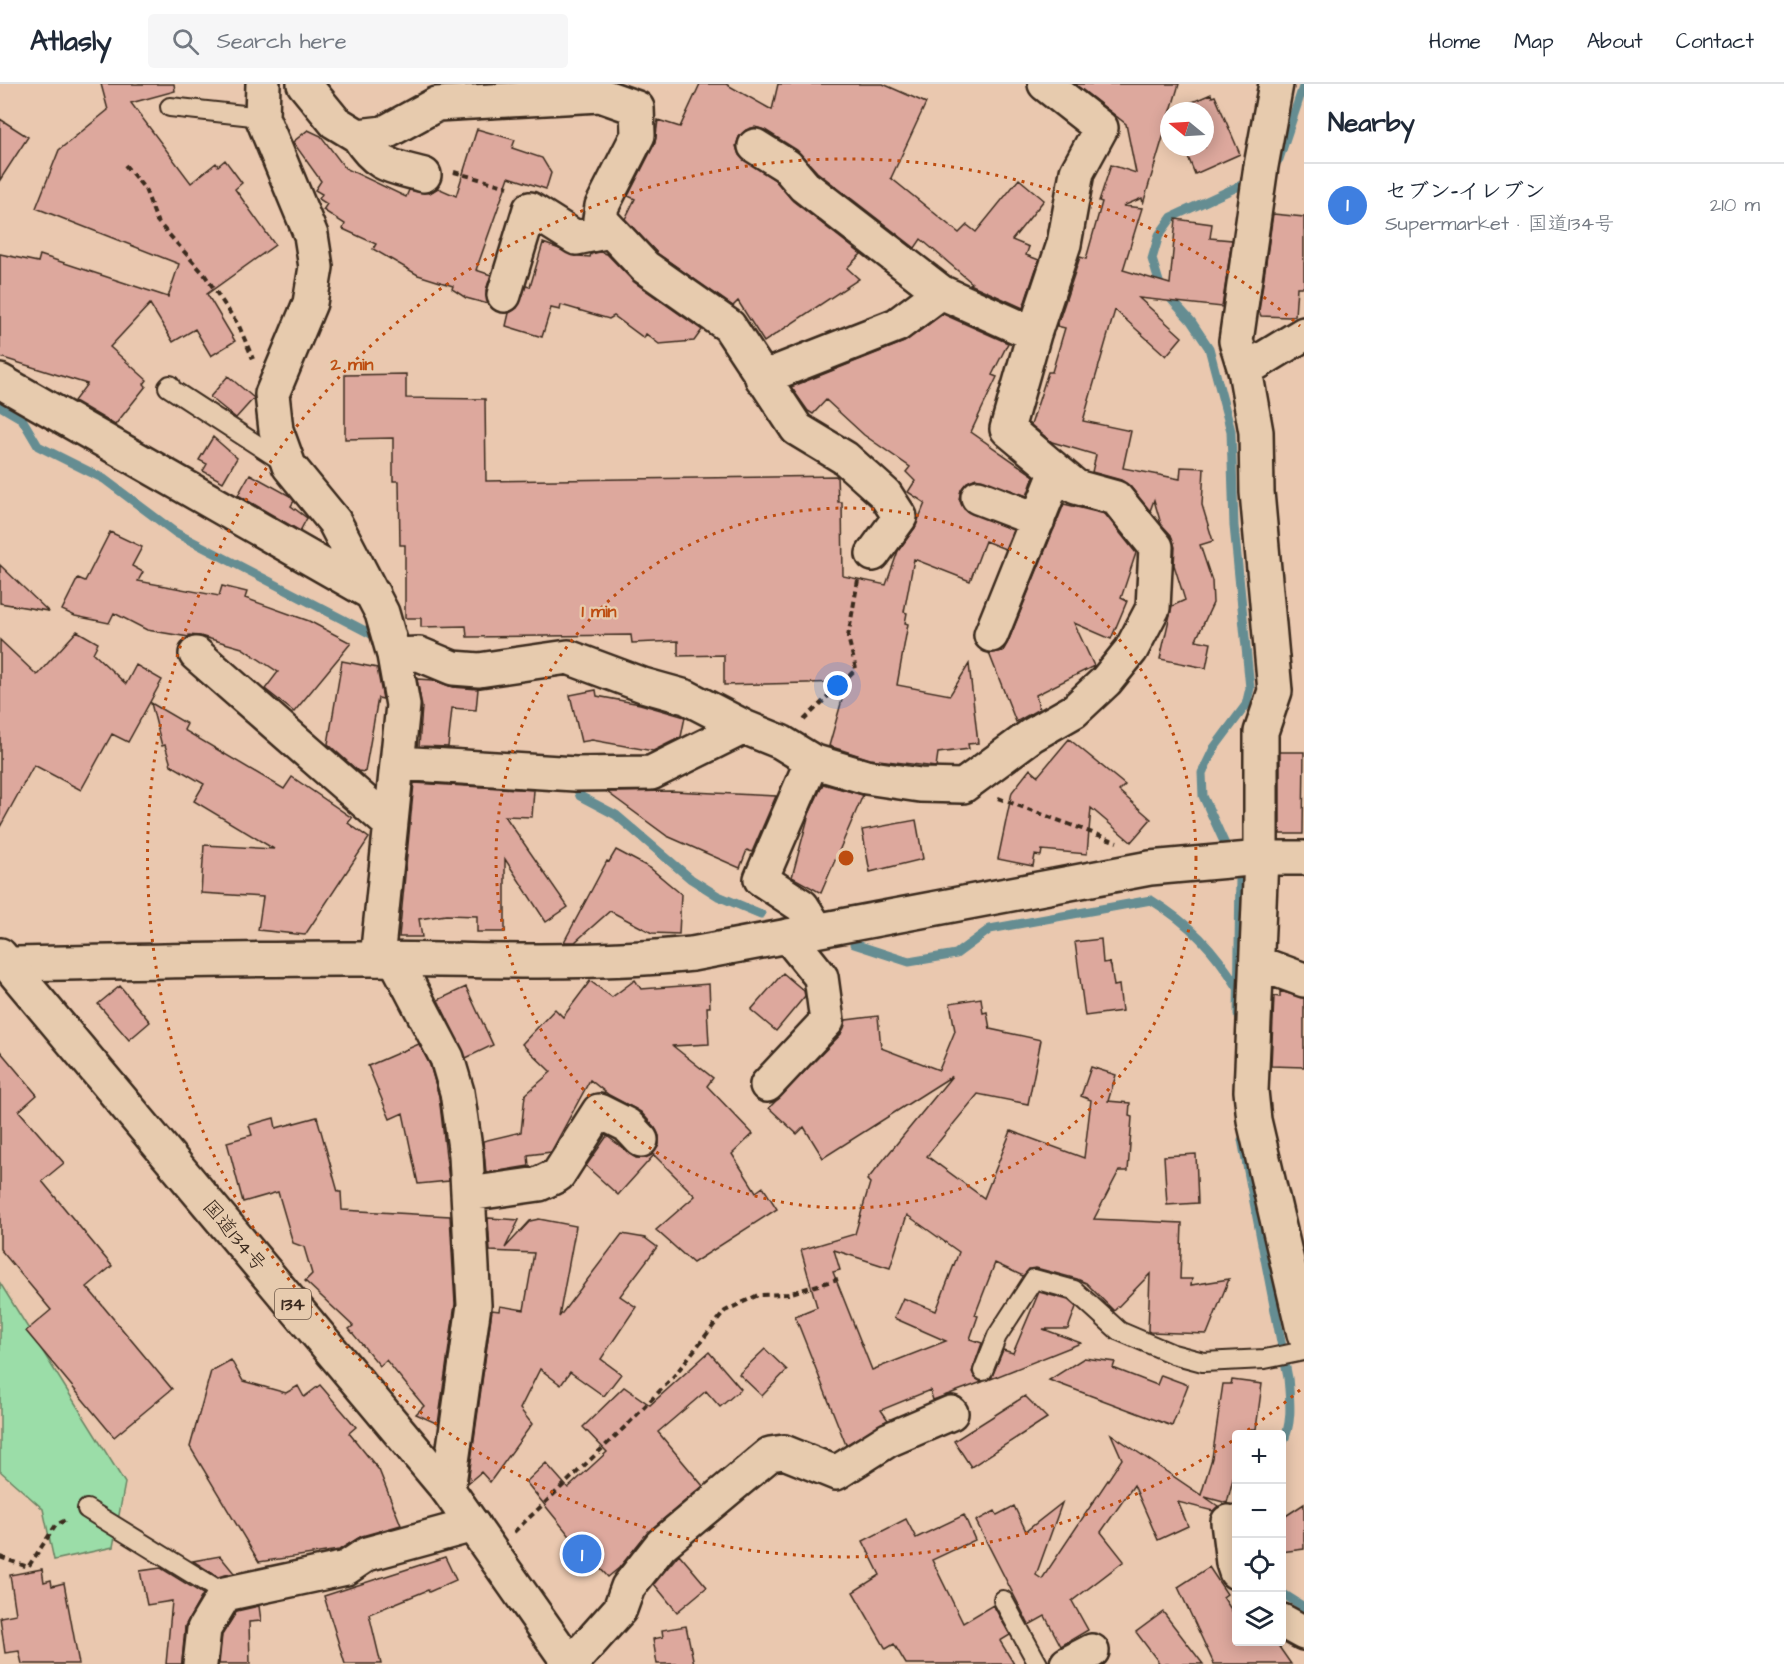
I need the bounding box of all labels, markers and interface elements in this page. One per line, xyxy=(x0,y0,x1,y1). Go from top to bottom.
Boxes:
search box xyxy=(148,14,568,68)
text: Atlasly xyxy=(30,22,112,61)
icon: search xyxy=(169,25,202,58)
text: Search here xyxy=(217,26,347,57)
text: Home xyxy=(1429,27,1481,56)
text: Map xyxy=(1514,27,1554,56)
text: About xyxy=(1587,27,1643,56)
text: Contact xyxy=(1676,27,1754,56)
north arrow xyxy=(1160,102,1214,156)
text: Nearby xyxy=(1328,105,1415,141)
text: セブン-イレブン xyxy=(1385,176,1546,207)
text: 1 xyxy=(1346,191,1349,219)
text: 210 m xyxy=(1710,191,1760,219)
text: Supermarket · 国道134号 xyxy=(1385,210,1614,238)
text: 2 min xyxy=(329,352,374,377)
text: 1 min xyxy=(581,599,617,624)
your location xyxy=(823,671,852,700)
centre of rings xyxy=(836,848,856,868)
street label: 国道134号 xyxy=(196,1194,273,1278)
road number: 134 xyxy=(275,1289,311,1319)
map controls xyxy=(1232,1430,1286,1646)
button: + xyxy=(1232,1430,1286,1484)
button: − xyxy=(1232,1484,1286,1538)
pin: 1 xyxy=(562,1532,602,1576)
button: locate xyxy=(1232,1538,1286,1592)
button: layers xyxy=(1232,1592,1286,1646)

